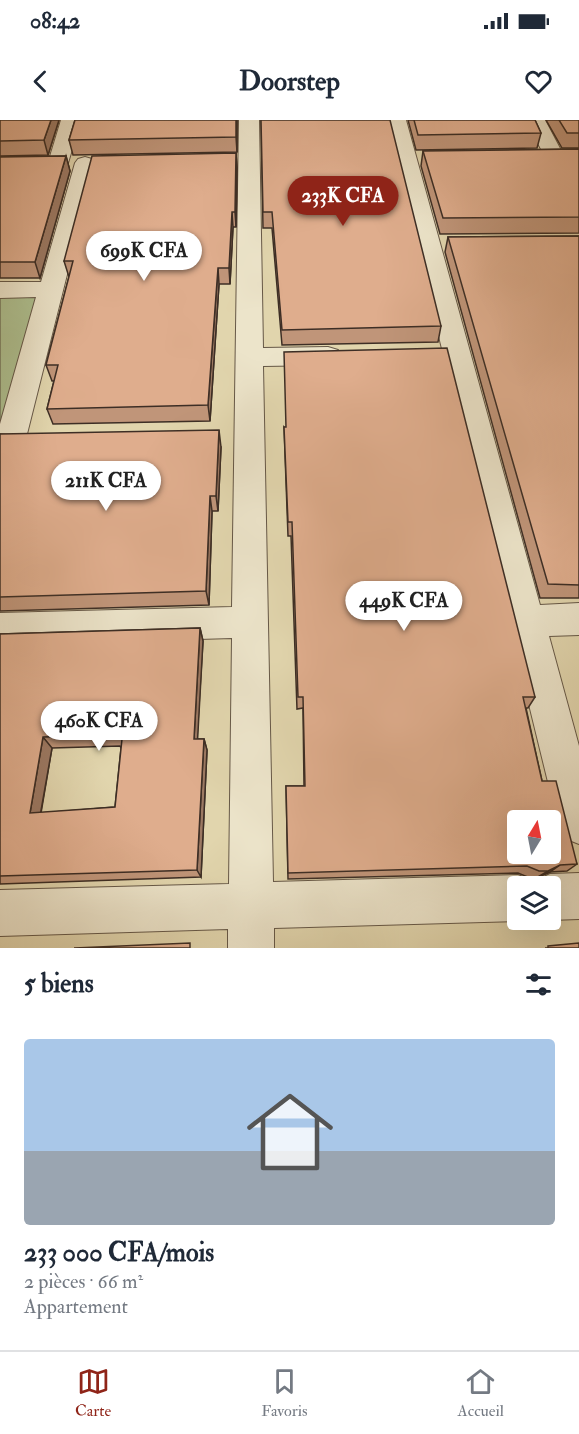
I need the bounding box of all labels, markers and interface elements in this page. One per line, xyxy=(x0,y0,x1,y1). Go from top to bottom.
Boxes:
text: 08:42 xyxy=(30,7,80,35)
icon: back xyxy=(24,65,57,98)
text: Doorstep xyxy=(239,65,340,98)
icon: heart xyxy=(522,65,555,98)
pin: 233K CFA xyxy=(281,176,405,227)
text: 233K CFA xyxy=(302,183,384,208)
pin: 699K CFA xyxy=(82,231,206,282)
text: 699K CFA xyxy=(100,238,188,263)
pin: 211K CFA xyxy=(44,461,168,512)
text: 211K CFA xyxy=(65,468,147,493)
pin: 449K CFA xyxy=(342,581,466,632)
text: 449K CFA xyxy=(359,588,449,613)
pin: 460K CFA xyxy=(37,701,161,752)
text: 460K CFA xyxy=(55,708,143,733)
north arrow xyxy=(507,810,561,864)
map controls xyxy=(507,810,561,930)
button: layers xyxy=(507,876,561,930)
text: 5 biens xyxy=(24,968,94,1000)
icon: filters xyxy=(522,968,555,1001)
icon: home xyxy=(236,1078,344,1186)
text: 233 000 CFA/mois xyxy=(24,1237,214,1269)
text: 2 pièces · 66 m² xyxy=(24,1269,143,1294)
text: Appartement xyxy=(24,1294,128,1319)
tab: Carte xyxy=(75,1365,111,1421)
tab: Favoris xyxy=(261,1365,307,1421)
tab: Accueil xyxy=(458,1365,504,1421)

